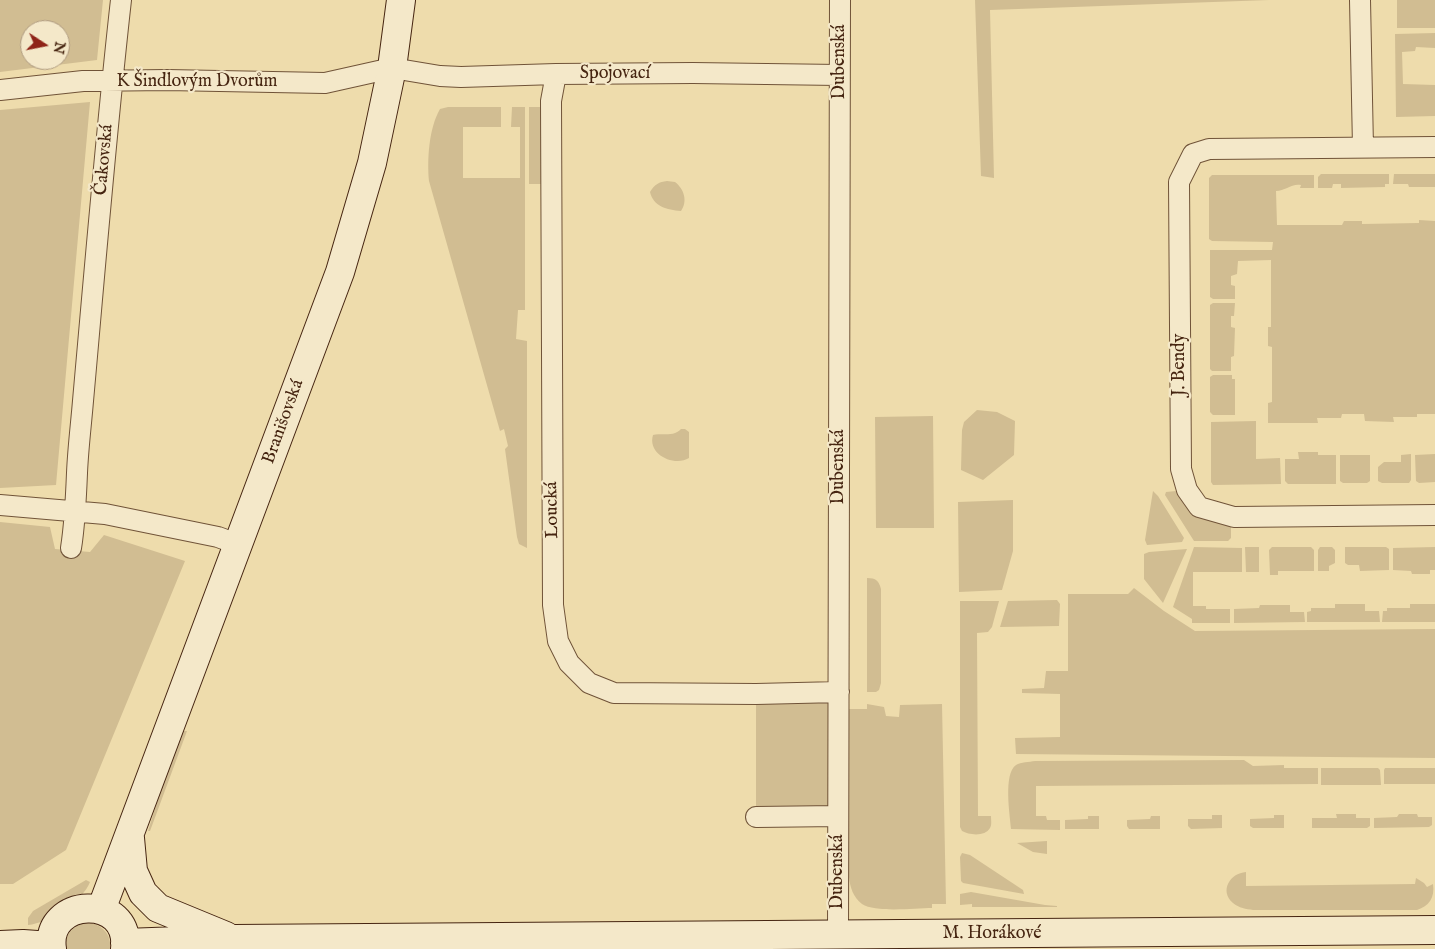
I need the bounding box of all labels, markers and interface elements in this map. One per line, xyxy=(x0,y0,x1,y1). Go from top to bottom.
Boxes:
north arrow xyxy=(20,20,70,70)
street label: Dubenská xyxy=(829,25,851,99)
text: N xyxy=(49,40,69,55)
street label: Spojovací xyxy=(580,63,650,85)
street label: K Šindlovým Dvorům xyxy=(117,71,277,93)
street label: Čakovská xyxy=(91,124,119,196)
street label: J. Bendy xyxy=(1169,334,1191,396)
street label: Branišovská xyxy=(259,377,309,467)
street label: Dubenská xyxy=(828,430,850,504)
street label: Loucká xyxy=(542,481,564,539)
street label: Dubenská xyxy=(827,835,849,909)
street label: M. Horákové xyxy=(942,923,1042,945)

